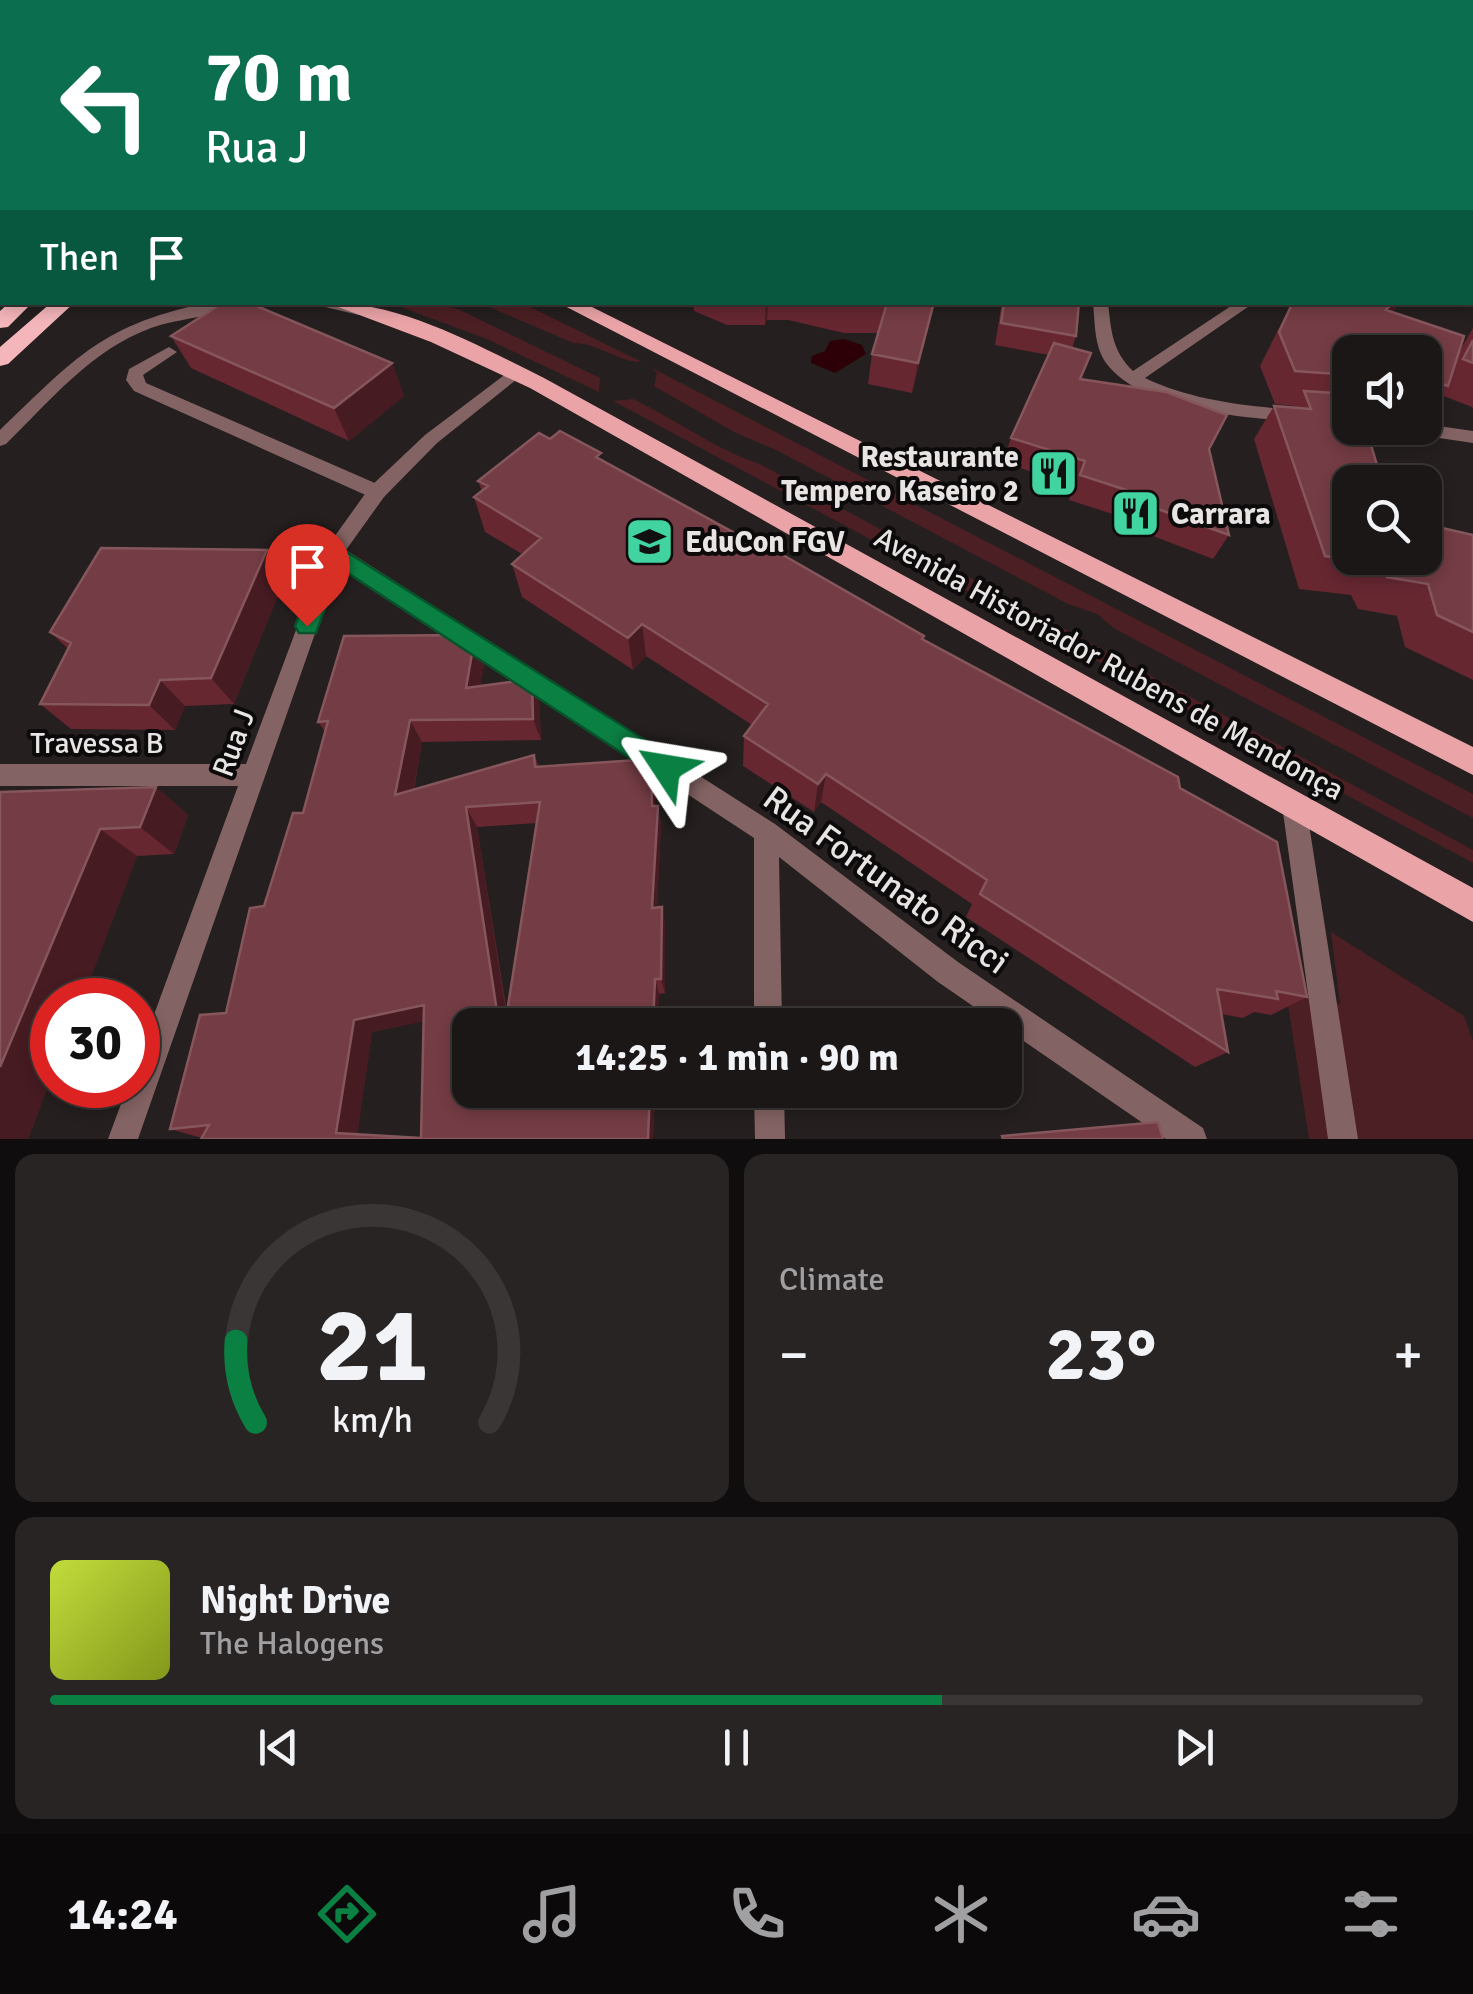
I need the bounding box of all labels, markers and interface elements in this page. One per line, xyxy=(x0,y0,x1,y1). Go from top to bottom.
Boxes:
text: 70 m xyxy=(205,34,353,120)
icon: left xyxy=(40,40,170,170)
text: Rua J xyxy=(205,120,309,175)
icon: arrive xyxy=(139,230,194,285)
text: Then xyxy=(40,234,119,281)
map controls xyxy=(1332,335,1442,575)
button: sound xyxy=(1332,335,1442,445)
place label: Restaurante Tempero Kaseiro 2 xyxy=(781,439,1019,510)
restaurant icon: Restaurante Tempero Kaseiro 2 xyxy=(1028,448,1080,500)
button: search xyxy=(1332,465,1442,575)
restaurant icon: Carrara xyxy=(1110,488,1162,540)
place label: Carrara xyxy=(1171,496,1271,533)
school or university icon: EduCon FGV xyxy=(624,516,676,568)
street label: Avenida Historiador Rubens de Mendonça xyxy=(868,519,1350,809)
pin xyxy=(265,524,350,627)
place label: EduCon FGV xyxy=(685,524,845,561)
icon: arrive xyxy=(280,539,335,594)
street label: Rua J xyxy=(205,704,263,782)
position arrow xyxy=(614,716,718,820)
street label: Travessa B xyxy=(30,725,164,762)
street label: Rua Fortunato Ricci xyxy=(755,777,1017,983)
speed limit sign: 30 xyxy=(30,978,160,1108)
text: 14:25 · 1 min · 90 m xyxy=(575,1034,899,1081)
text: Climate xyxy=(779,1260,885,1299)
text: 21 xyxy=(316,1282,428,1410)
text: 23° xyxy=(1046,1308,1157,1401)
text: − xyxy=(779,1321,809,1389)
text: + xyxy=(1393,1321,1423,1389)
text: km/h xyxy=(332,1398,412,1442)
text: Night Drive xyxy=(200,1577,390,1624)
text: The Halogens xyxy=(200,1624,384,1663)
icon: previous xyxy=(251,1720,306,1775)
icon: pause xyxy=(709,1720,764,1775)
icon: next xyxy=(1167,1720,1222,1775)
icon: directions xyxy=(312,1879,382,1949)
icon: music xyxy=(517,1879,587,1949)
icon: phone xyxy=(722,1879,792,1949)
icon: climate xyxy=(926,1879,996,1949)
icon: car xyxy=(1131,1879,1201,1949)
icon: filters xyxy=(1336,1879,1406,1949)
text: 14:24 xyxy=(67,1887,178,1942)

